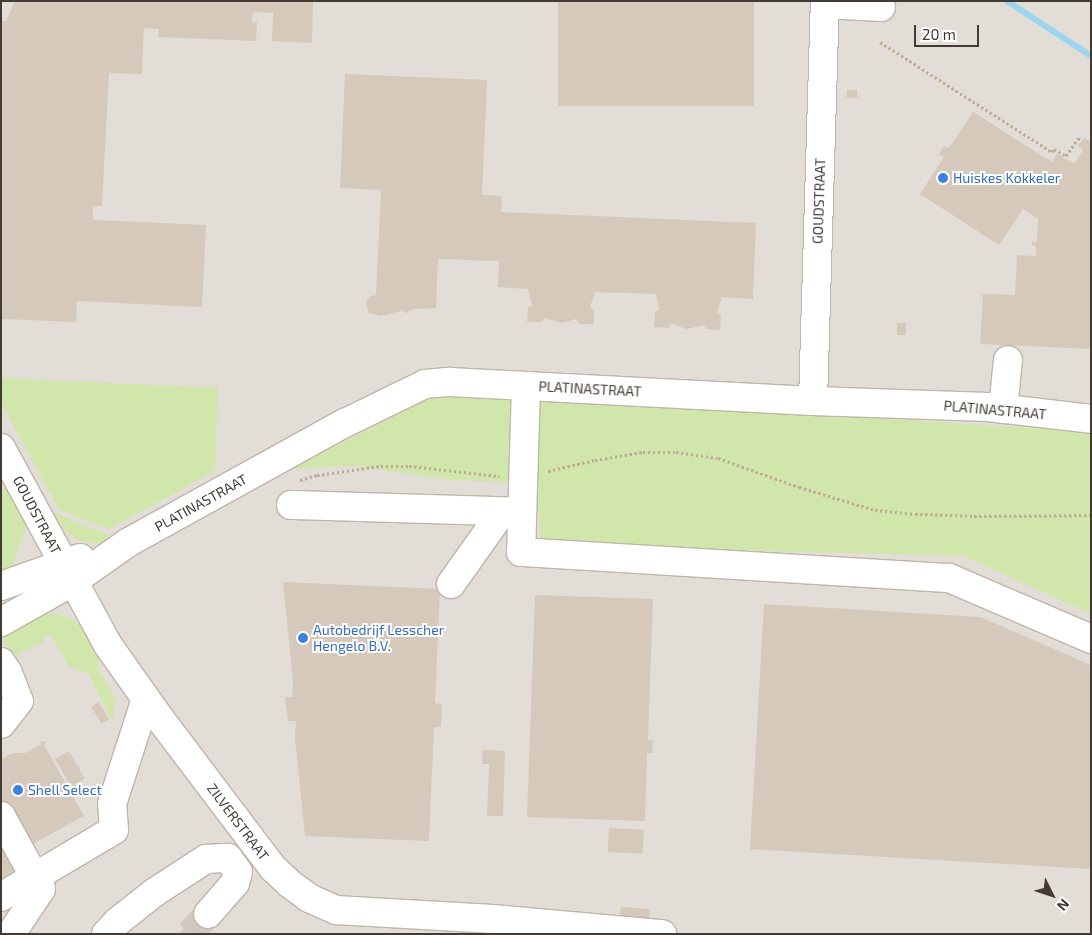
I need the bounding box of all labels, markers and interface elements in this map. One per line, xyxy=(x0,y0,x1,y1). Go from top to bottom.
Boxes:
scale bar xyxy=(917,15,982,47)
text: 20 m xyxy=(922,25,956,43)
street label: GOUDSTRAAT xyxy=(809,158,829,244)
place label: Huiskes Kokkeler xyxy=(953,170,1060,186)
marker: Huiskes Kokkeler xyxy=(937,172,949,184)
street label: PLATINASTRAAT xyxy=(538,378,642,400)
street label: PLATINASTRAAT xyxy=(943,397,1047,423)
street label: PLATINASTRAAT xyxy=(152,471,250,535)
street label: GOUDSTRAAT xyxy=(9,473,65,557)
place label: Autobedrijf Lesscher Hengelo B.V. xyxy=(313,622,445,654)
marker: Autobedrijf Lesscher Hengelo B.V. xyxy=(297,632,309,644)
street label: ZILVERSTRAAT xyxy=(204,780,272,864)
place label: Shell Select xyxy=(28,782,102,798)
marker: Shell Select xyxy=(12,784,24,796)
north arrow xyxy=(1027,870,1077,920)
text: N xyxy=(1054,896,1073,915)

